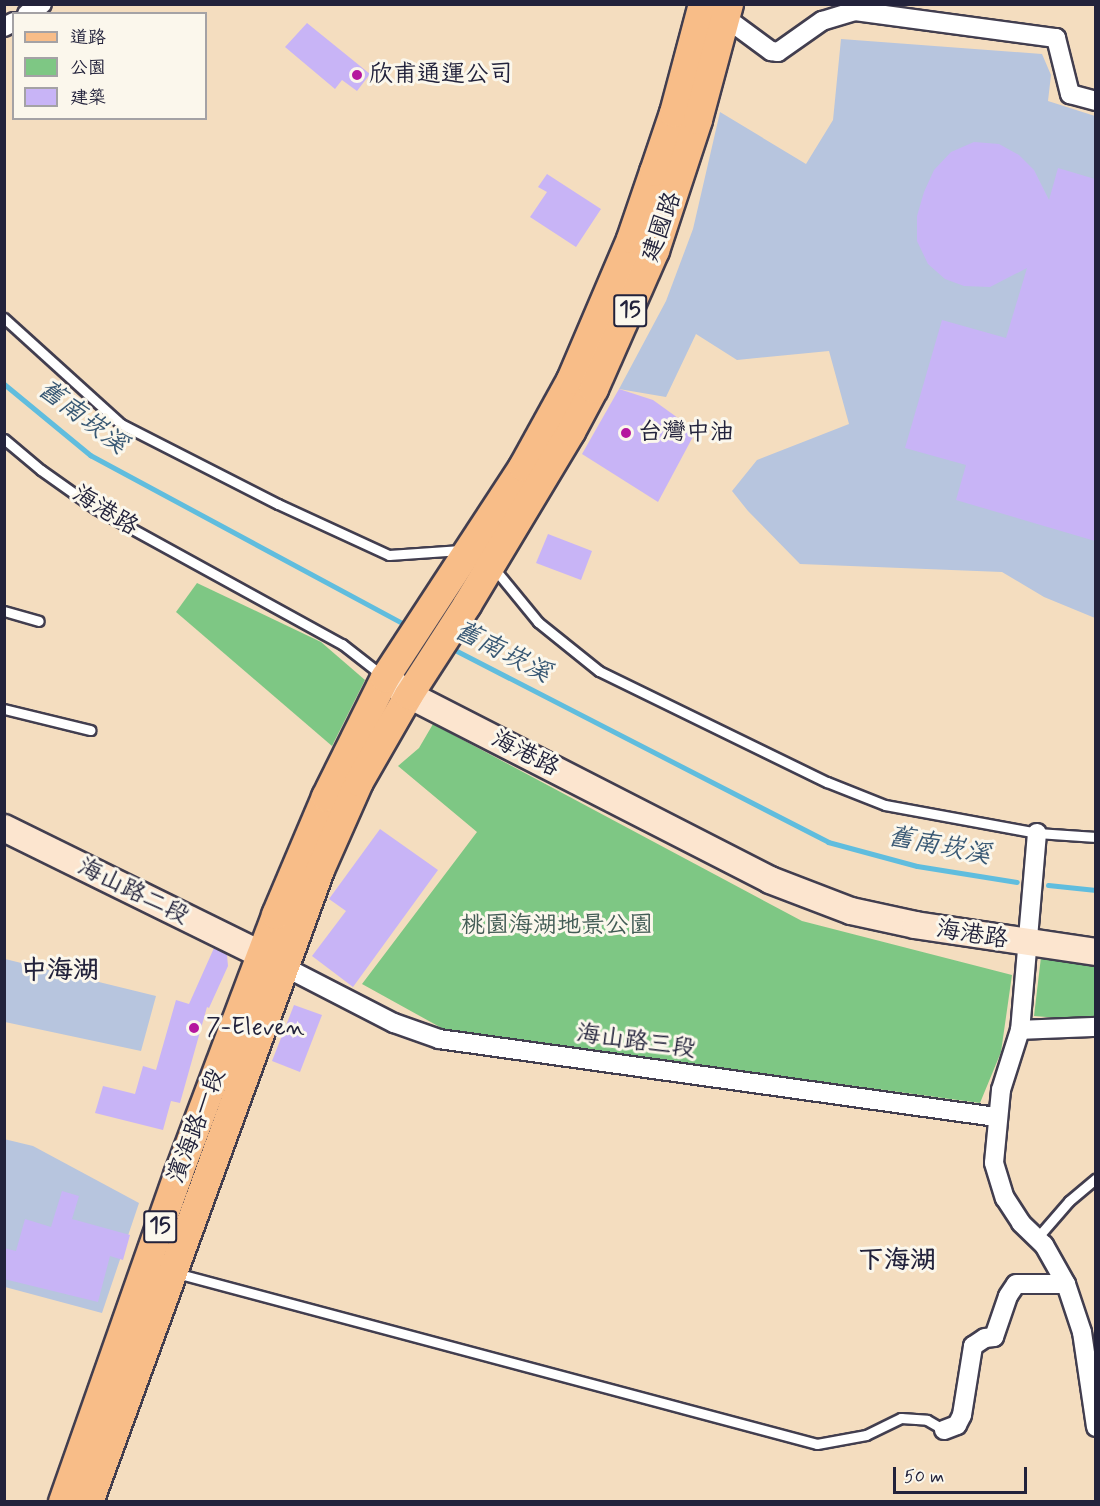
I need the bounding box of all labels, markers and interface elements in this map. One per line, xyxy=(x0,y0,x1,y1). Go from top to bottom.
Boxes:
legend xyxy=(12,12,207,120)
text: 道路 xyxy=(70,26,106,50)
text: 公園 xyxy=(70,56,106,80)
place label: 欣甫通運公司 xyxy=(369,61,513,89)
marker: 欣甫通運公司 xyxy=(350,68,364,82)
text: 建築 xyxy=(70,86,106,110)
street label: 建國路 xyxy=(636,188,688,266)
road number: 15 xyxy=(612,292,648,330)
water label: 舊南崁溪 xyxy=(31,374,133,462)
place label: 台灣中油 xyxy=(638,419,734,447)
marker: 台灣中油 xyxy=(619,426,633,440)
street label: 海港路 xyxy=(67,480,143,542)
water label: 舊南崁溪 xyxy=(449,615,555,691)
street label: 海港路 xyxy=(486,725,564,783)
water label: 舊南崁溪 xyxy=(885,822,993,872)
street label: 海山路二段 xyxy=(73,853,193,931)
park label: 桃園海湖地景公園 xyxy=(461,912,653,940)
street label: 海港路 xyxy=(934,915,1010,955)
district label: 中海湖 xyxy=(21,956,99,988)
place label: 7-Eleven xyxy=(206,1014,305,1042)
street label: 海山路三段 xyxy=(575,1019,697,1065)
marker: 7-Eleven xyxy=(187,1021,201,1035)
street label: 濱海路一段 xyxy=(162,1065,232,1187)
road number: 15 xyxy=(142,1208,178,1246)
district label: 下海湖 xyxy=(858,1246,936,1278)
scale bar xyxy=(896,1455,1030,1493)
text: 50 m xyxy=(904,1465,944,1489)

